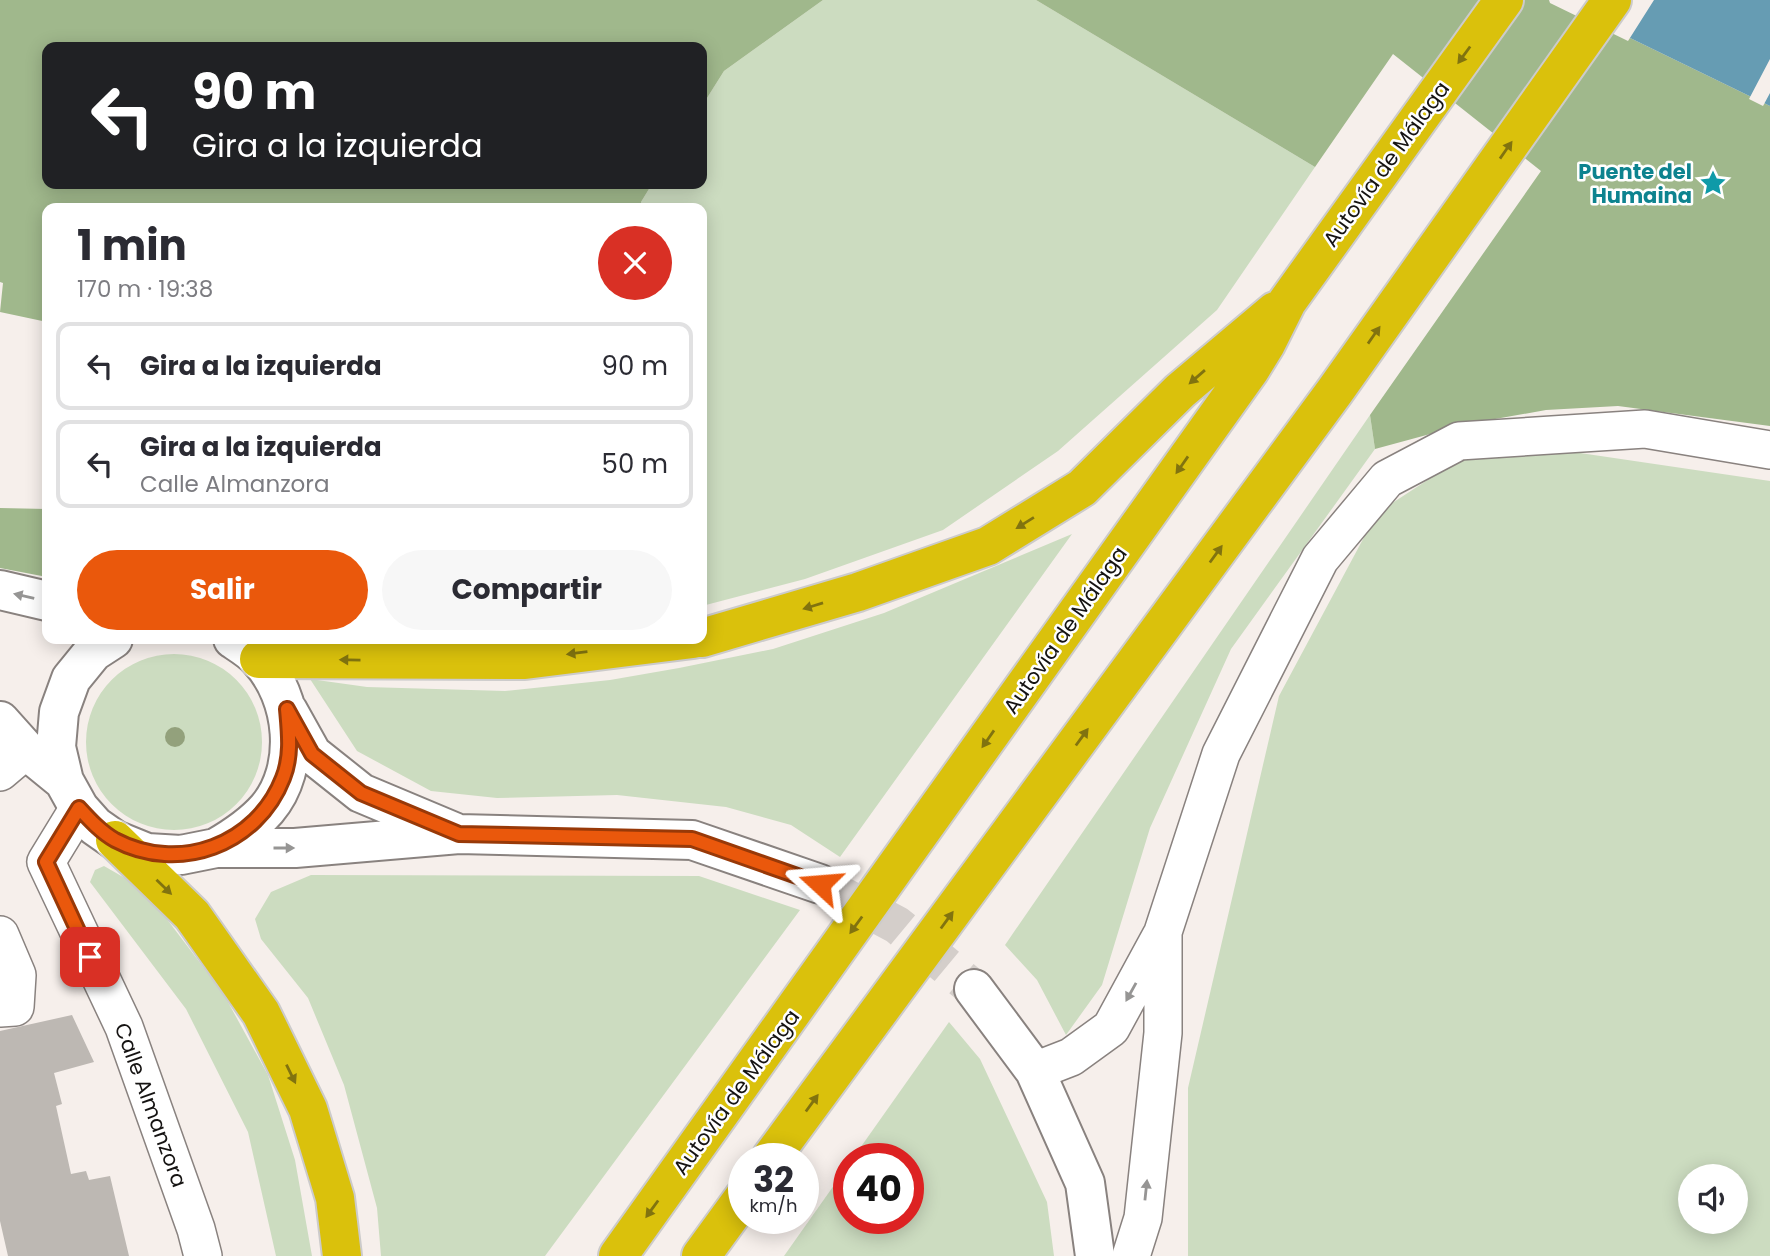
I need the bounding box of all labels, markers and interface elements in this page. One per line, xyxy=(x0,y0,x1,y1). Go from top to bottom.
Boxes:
one-way arrow xyxy=(1457,46,1471,64)
text: 90 m xyxy=(192,58,316,126)
icon: left xyxy=(77,70,168,161)
street label: Autovía de Málaga xyxy=(1316,75,1456,253)
text: Gira a la izquierda xyxy=(192,123,483,168)
one-way arrow xyxy=(1499,141,1513,159)
place label: Puente del Humaina xyxy=(1578,157,1692,210)
place icon: Puente del Humaina xyxy=(1698,168,1728,198)
text: 1 min xyxy=(77,216,187,275)
button: close xyxy=(598,226,672,300)
text: 170 m · 19:38 xyxy=(77,273,213,305)
one-way arrow xyxy=(1367,326,1381,344)
icon: left xyxy=(81,347,119,385)
text: Gira a la izquierda xyxy=(140,348,382,384)
text: 90 m xyxy=(602,348,668,384)
one-way arrow xyxy=(1188,369,1206,385)
text: Gira a la izquierda xyxy=(140,429,382,465)
icon: left xyxy=(81,445,119,483)
text: 50 m xyxy=(602,446,668,482)
one-way arrow xyxy=(1175,456,1189,474)
text: Calle Almanzora xyxy=(140,468,329,500)
one-way arrow xyxy=(1015,517,1034,530)
street label: Autovía de Málaga xyxy=(996,540,1134,720)
one-way arrow xyxy=(1209,545,1223,563)
button: Salir xyxy=(77,550,368,630)
button: Compartir xyxy=(382,550,672,630)
one-way arrow xyxy=(12,590,34,601)
one-way arrow xyxy=(803,601,824,611)
one-way arrow xyxy=(566,648,588,659)
one-way arrow xyxy=(338,655,360,666)
one-way arrow xyxy=(1074,728,1088,746)
one-way arrow xyxy=(981,730,995,748)
one-way arrow xyxy=(273,842,295,854)
position arrow xyxy=(783,847,857,921)
one-way arrow xyxy=(155,879,172,896)
one-way arrow xyxy=(939,911,953,929)
one-way arrow xyxy=(849,916,863,934)
pin xyxy=(60,927,120,987)
icon: arrive xyxy=(71,938,109,976)
one-way arrow xyxy=(1125,982,1136,1002)
street label: Autovía de Málaga xyxy=(666,1003,806,1181)
street label: Calle Almanzora xyxy=(108,1019,194,1191)
one-way arrow xyxy=(285,1064,296,1084)
one-way arrow xyxy=(804,1095,819,1113)
speed limit sign: 40 xyxy=(833,1143,924,1234)
text: 32 xyxy=(753,1155,794,1204)
map controls xyxy=(1678,1164,1748,1234)
button: sound xyxy=(1678,1164,1748,1234)
one-way arrow xyxy=(1141,1179,1152,1201)
text: km/h xyxy=(750,1193,797,1218)
one-way arrow xyxy=(645,1200,659,1218)

